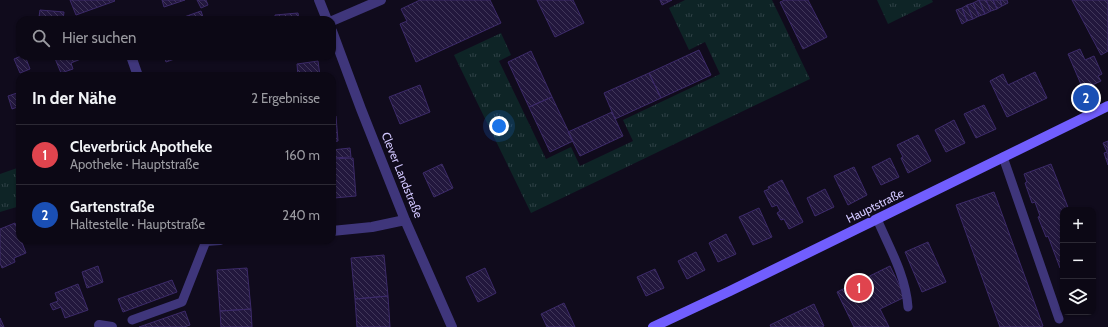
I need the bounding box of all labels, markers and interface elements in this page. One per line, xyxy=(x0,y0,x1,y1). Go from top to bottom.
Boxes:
search box xyxy=(16,16,336,60)
icon: search xyxy=(30,27,52,49)
text: Hier suchen xyxy=(62,29,137,47)
pin: 2 xyxy=(1073,83,1099,113)
text: In der Nähe xyxy=(32,88,116,108)
text: 2 Ergebnisse xyxy=(251,90,320,106)
your location xyxy=(489,116,509,136)
street label: Clever Landstraße xyxy=(378,130,427,220)
text: Cleverbrück Apotheke xyxy=(70,138,212,156)
text: 1 xyxy=(43,147,47,163)
text: 160 m xyxy=(285,147,320,163)
text: Apotheke · Hauptstraße xyxy=(70,156,199,172)
street label: Hauptstraße xyxy=(843,185,906,226)
text: Gartenstraße xyxy=(70,198,154,216)
text: 2 xyxy=(42,207,48,223)
text: 240 m xyxy=(282,207,320,223)
map controls xyxy=(1060,207,1096,315)
button: + xyxy=(1060,207,1096,243)
text: Haltestelle · Hauptstraße xyxy=(70,216,205,232)
button: − xyxy=(1060,243,1096,279)
pin: 1 xyxy=(846,273,872,303)
button: layers xyxy=(1060,279,1096,315)

